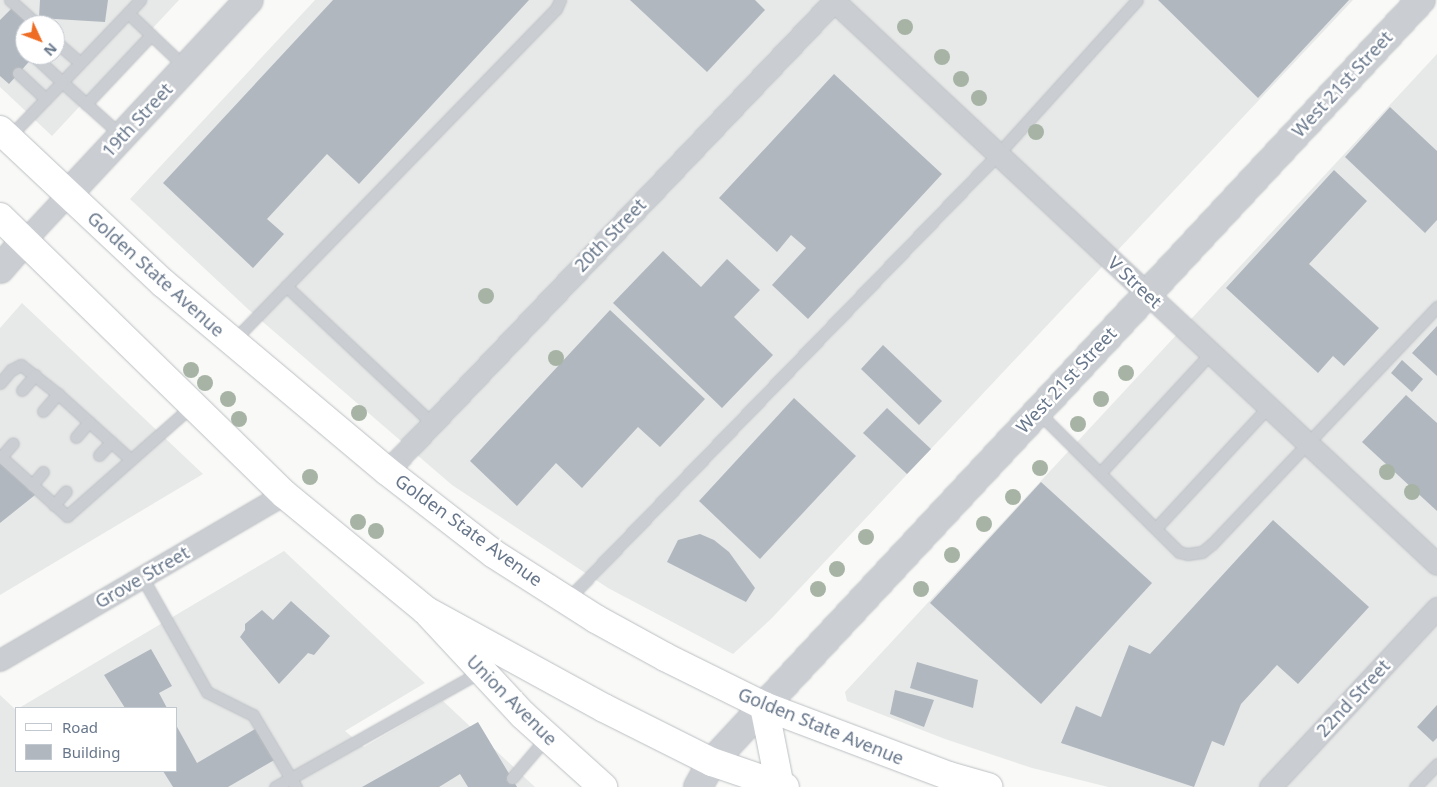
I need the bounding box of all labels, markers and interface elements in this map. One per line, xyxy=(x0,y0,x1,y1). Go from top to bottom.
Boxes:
north arrow xyxy=(15,15,65,65)
street label: West 21st Street xyxy=(1287,27,1397,141)
text: N xyxy=(40,39,61,61)
street label: 19th Street xyxy=(97,79,177,161)
street label: 20th Street xyxy=(570,194,650,276)
street label: Golden State Avenue xyxy=(83,207,229,341)
street label: V Street xyxy=(1104,252,1166,312)
street label: West 21st Street xyxy=(1011,323,1121,437)
street label: Golden State Avenue xyxy=(391,469,547,591)
street label: Grove Street xyxy=(91,541,193,613)
street label: Union Avenue xyxy=(462,650,562,750)
street label: 22nd Street xyxy=(1312,655,1394,741)
street label: Golden State Avenue xyxy=(735,683,907,769)
legend xyxy=(15,707,178,772)
text: Road xyxy=(62,717,98,737)
text: Building xyxy=(62,742,120,762)

